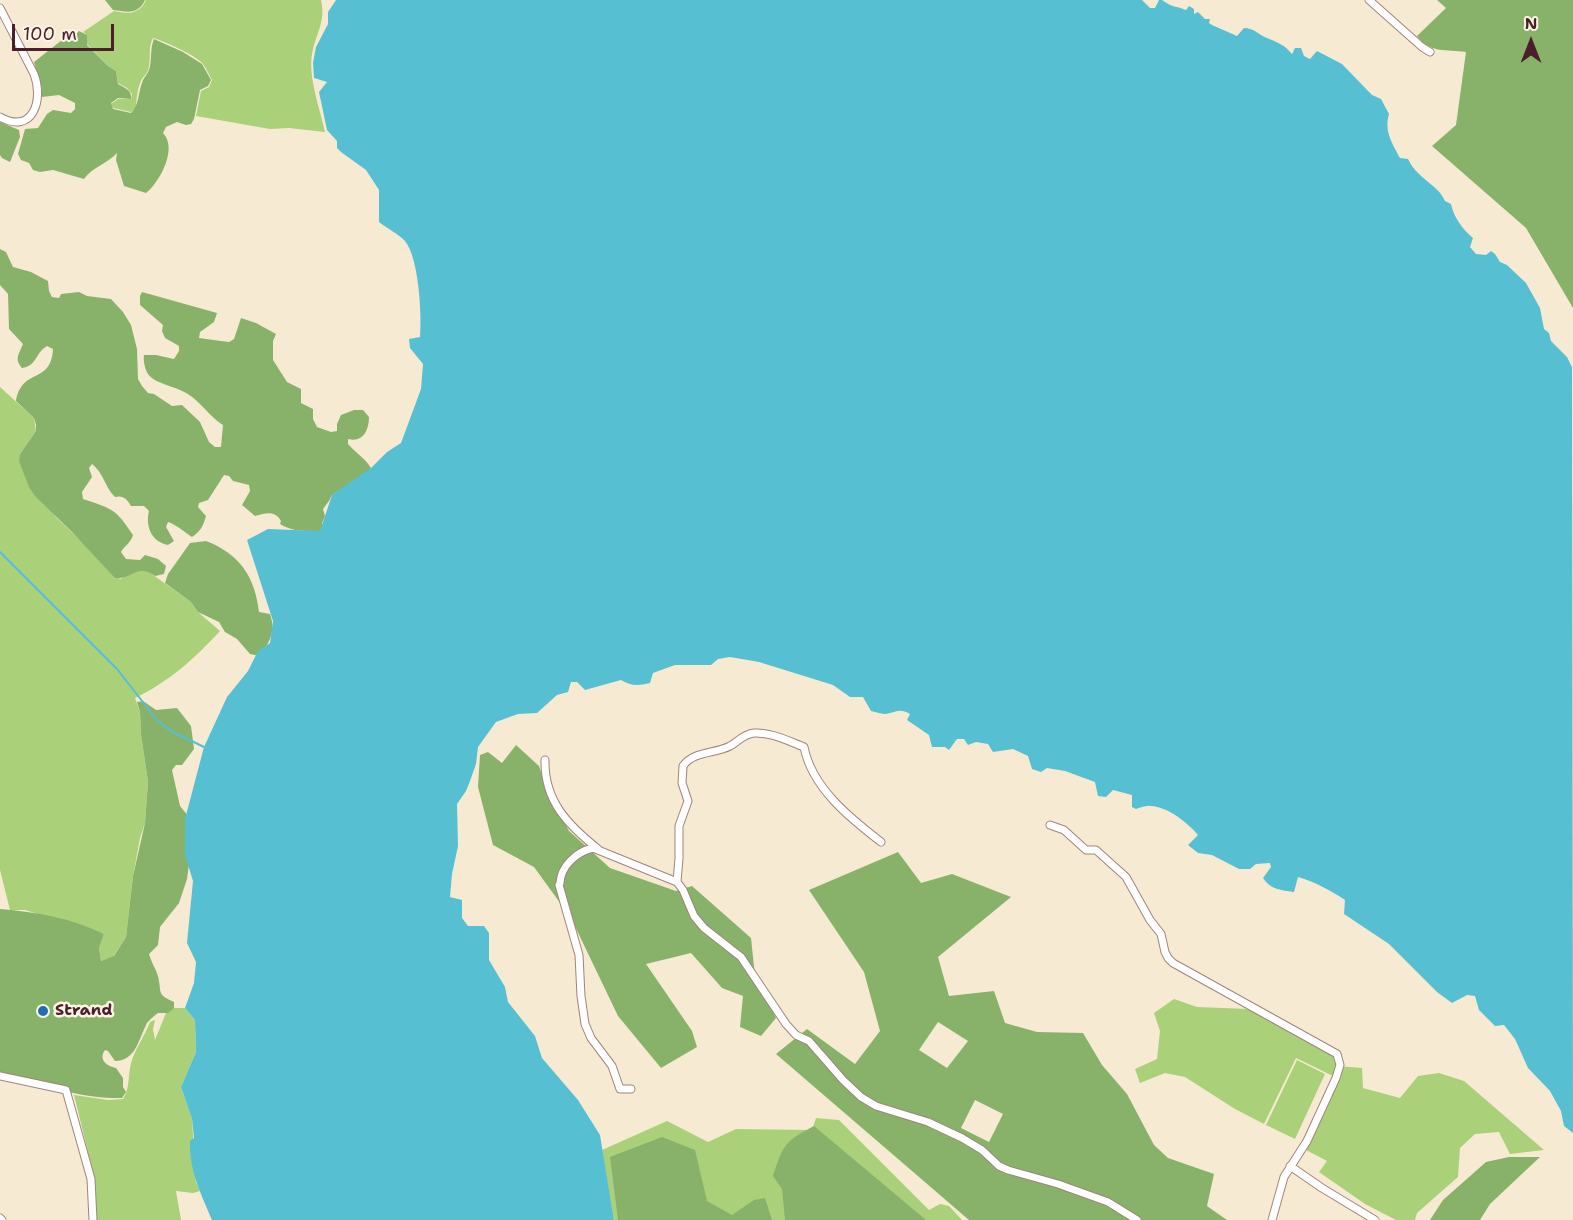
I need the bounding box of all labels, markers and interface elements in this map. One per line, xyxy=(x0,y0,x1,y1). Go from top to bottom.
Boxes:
scale bar xyxy=(15,12,117,50)
north arrow xyxy=(1501,12,1561,72)
text: N xyxy=(1525,13,1537,34)
text: 100 m xyxy=(23,22,77,46)
place label: Strand xyxy=(55,1001,112,1021)
marker: Strand xyxy=(36,1004,50,1018)

